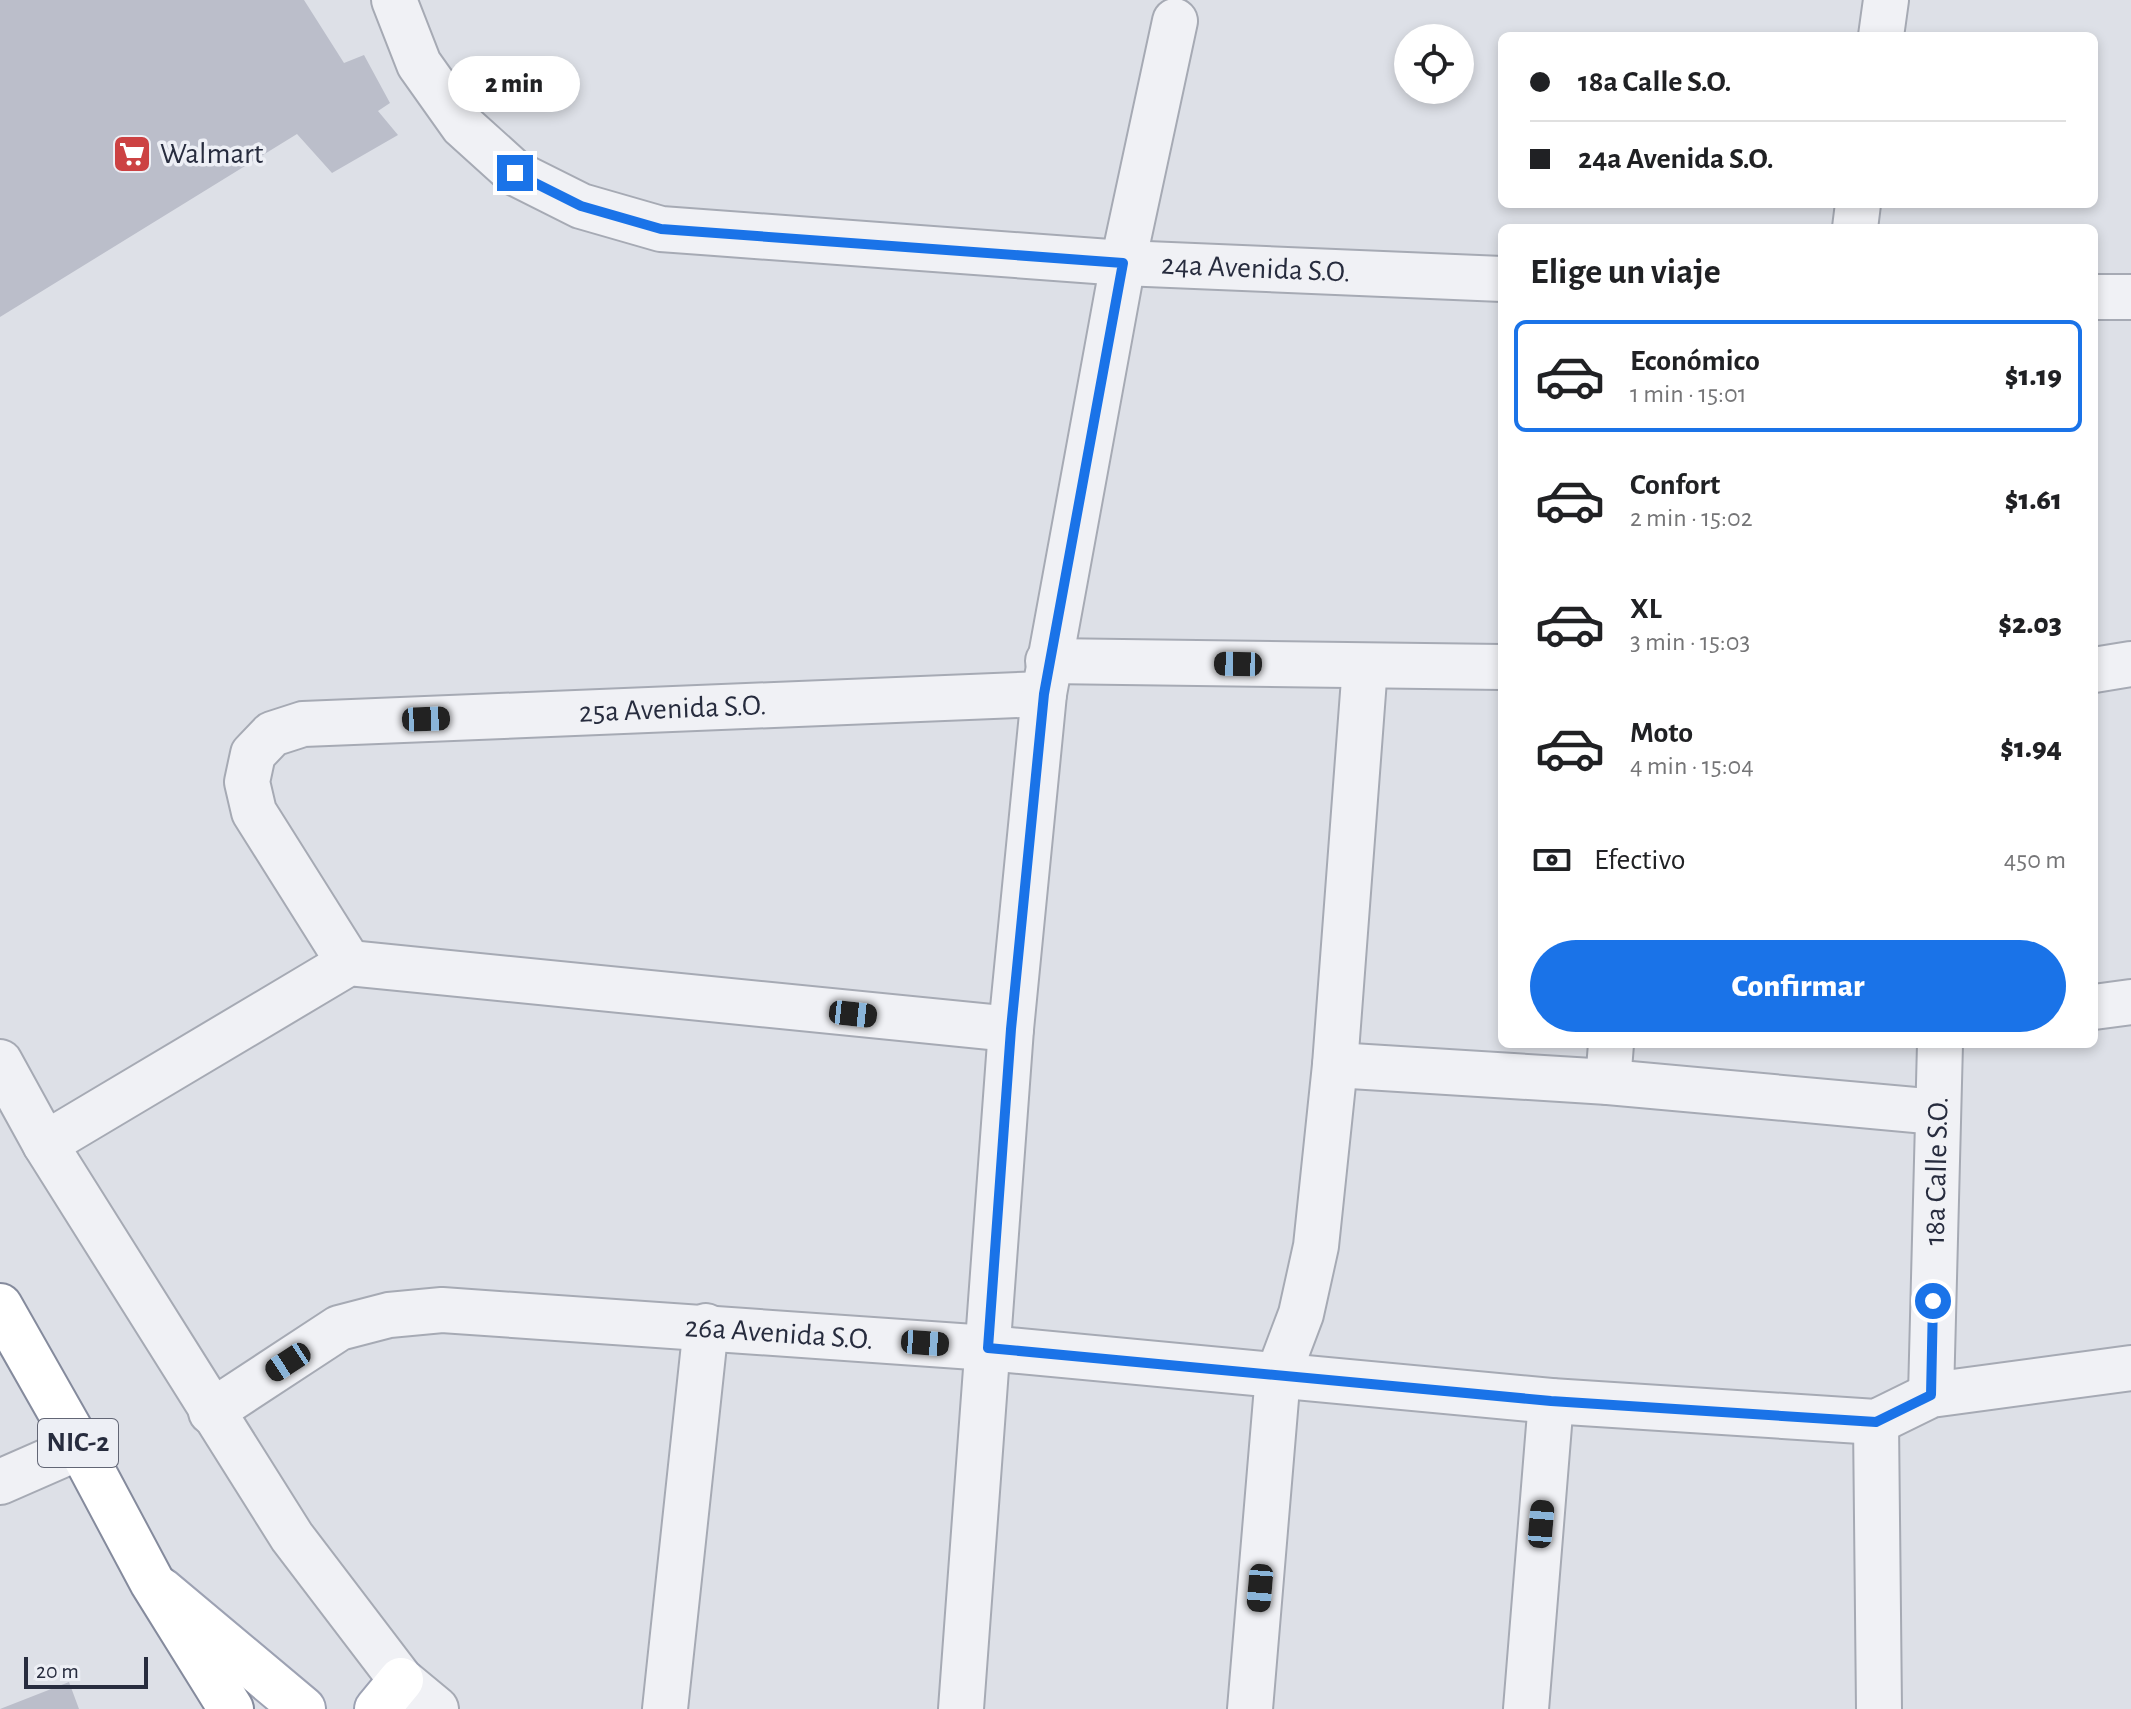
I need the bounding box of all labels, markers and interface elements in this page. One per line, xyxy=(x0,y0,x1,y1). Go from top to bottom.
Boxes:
map controls xyxy=(1394,24,1474,104)
button: locate xyxy=(1394,24,1474,104)
callout: 2 min xyxy=(449,57,581,113)
text: 18a Calle S.O. xyxy=(1578,67,1731,97)
text: 2 min xyxy=(485,71,543,97)
supermarket icon: Walmart xyxy=(111,133,153,175)
place label: Walmart xyxy=(160,139,264,169)
text: 24a Avenida S.O. xyxy=(1578,144,1774,174)
route end xyxy=(497,155,533,191)
street label: 24a Avenida S.O. xyxy=(1160,250,1351,288)
text: Elige un viaje xyxy=(1530,254,1721,290)
icon: car xyxy=(1534,340,1606,412)
text: Económico xyxy=(1630,346,1760,376)
text: $1.19 xyxy=(2005,361,2062,391)
text: 1 min · 15:01 xyxy=(1630,381,1747,407)
icon: car xyxy=(1534,464,1606,536)
text: Confort xyxy=(1630,470,1720,500)
text: $1.61 xyxy=(2005,485,2062,515)
text: 2 min · 15:02 xyxy=(1630,505,1753,531)
icon: car xyxy=(1534,588,1606,660)
text: XL xyxy=(1630,594,1662,624)
text: $2.03 xyxy=(1998,609,2062,639)
text: 3 min · 15:03 xyxy=(1630,629,1750,655)
car xyxy=(1214,652,1262,676)
street label: 25a Avenida S.O. xyxy=(578,690,767,728)
car xyxy=(402,706,450,732)
icon: car xyxy=(1534,712,1606,784)
text: Moto xyxy=(1630,718,1693,748)
text: $1.94 xyxy=(2000,733,2062,763)
text: 4 min · 15:04 xyxy=(1630,753,1754,779)
icon: cash xyxy=(1530,838,1574,882)
text: Efectivo xyxy=(1594,845,1686,875)
text: 450 m xyxy=(2004,847,2066,873)
button: Confirmar xyxy=(1530,940,2066,1032)
car xyxy=(828,1000,878,1028)
street label: 18a Calle S.O. xyxy=(1920,1096,1954,1246)
route start xyxy=(1915,1283,1951,1319)
street label: 26a Avenida S.O. xyxy=(684,1312,875,1355)
car xyxy=(900,1329,950,1357)
car xyxy=(261,1339,315,1385)
road number: NIC-2 xyxy=(38,1419,118,1467)
car xyxy=(1527,1499,1555,1549)
car xyxy=(1246,1563,1274,1613)
scale bar xyxy=(24,1653,148,1689)
text: 20 m xyxy=(36,1660,79,1682)

